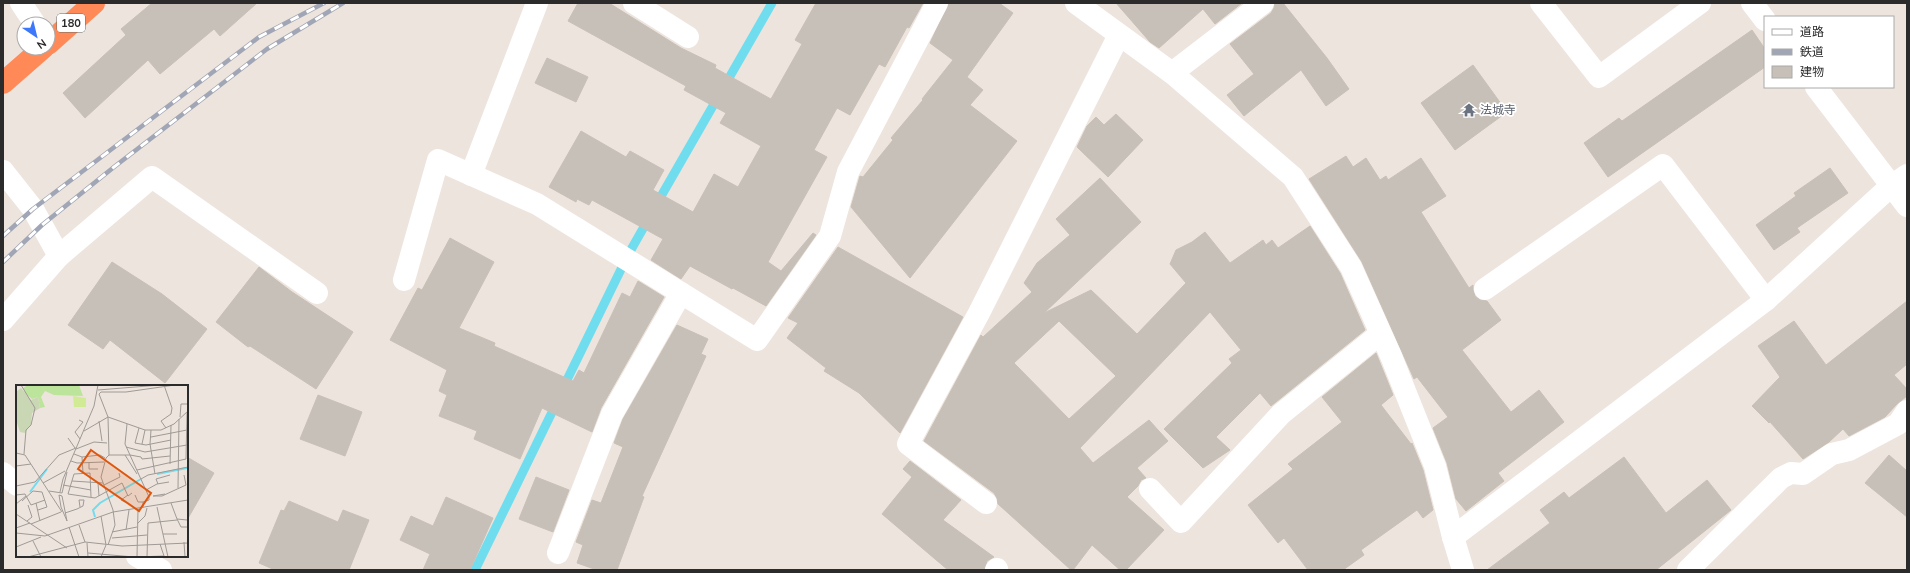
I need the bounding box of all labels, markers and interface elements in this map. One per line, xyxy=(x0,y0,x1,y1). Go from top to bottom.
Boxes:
road number: 180 xyxy=(57,14,85,32)
north arrow xyxy=(16,16,56,56)
legend xyxy=(1764,16,1894,88)
text: 道路 xyxy=(1800,24,1824,39)
text: N xyxy=(34,36,49,52)
text: 鉄道 xyxy=(1800,44,1824,59)
text: 建物 xyxy=(1800,64,1824,79)
temple icon: 法城寺 xyxy=(1461,102,1477,118)
place label: 法城寺 xyxy=(1480,102,1516,117)
inset map xyxy=(16,385,188,557)

